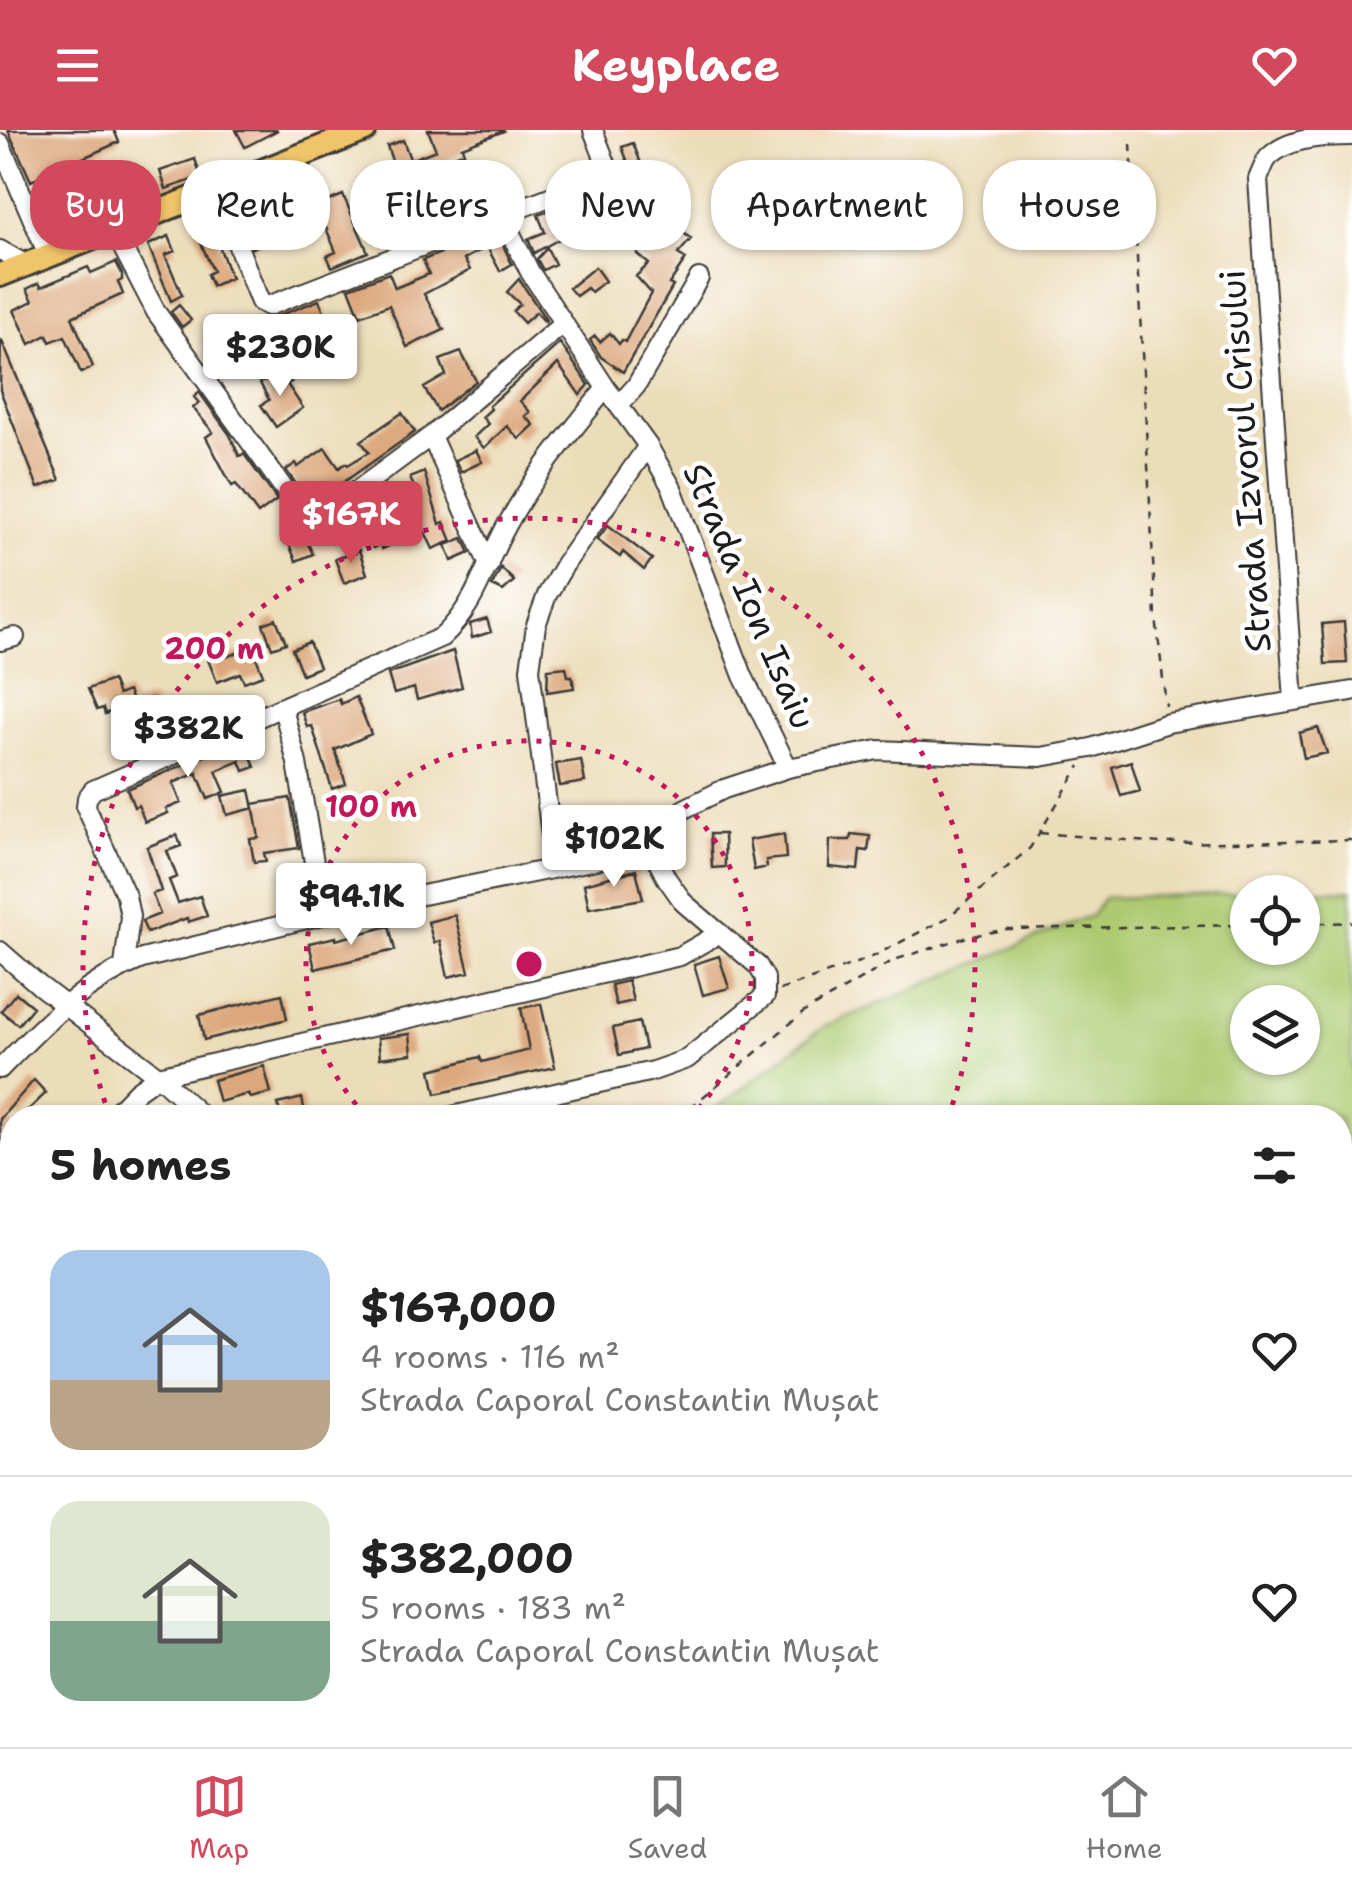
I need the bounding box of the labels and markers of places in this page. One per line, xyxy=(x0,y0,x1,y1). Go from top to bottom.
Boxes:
pin: $230K xyxy=(210,314,350,399)
pin: $167K xyxy=(281,481,421,566)
pin: $382K xyxy=(118,695,258,780)
pin: $102K xyxy=(544,805,684,890)
pin: $94.1K xyxy=(270,863,432,948)
centre of rings xyxy=(511,946,547,982)

